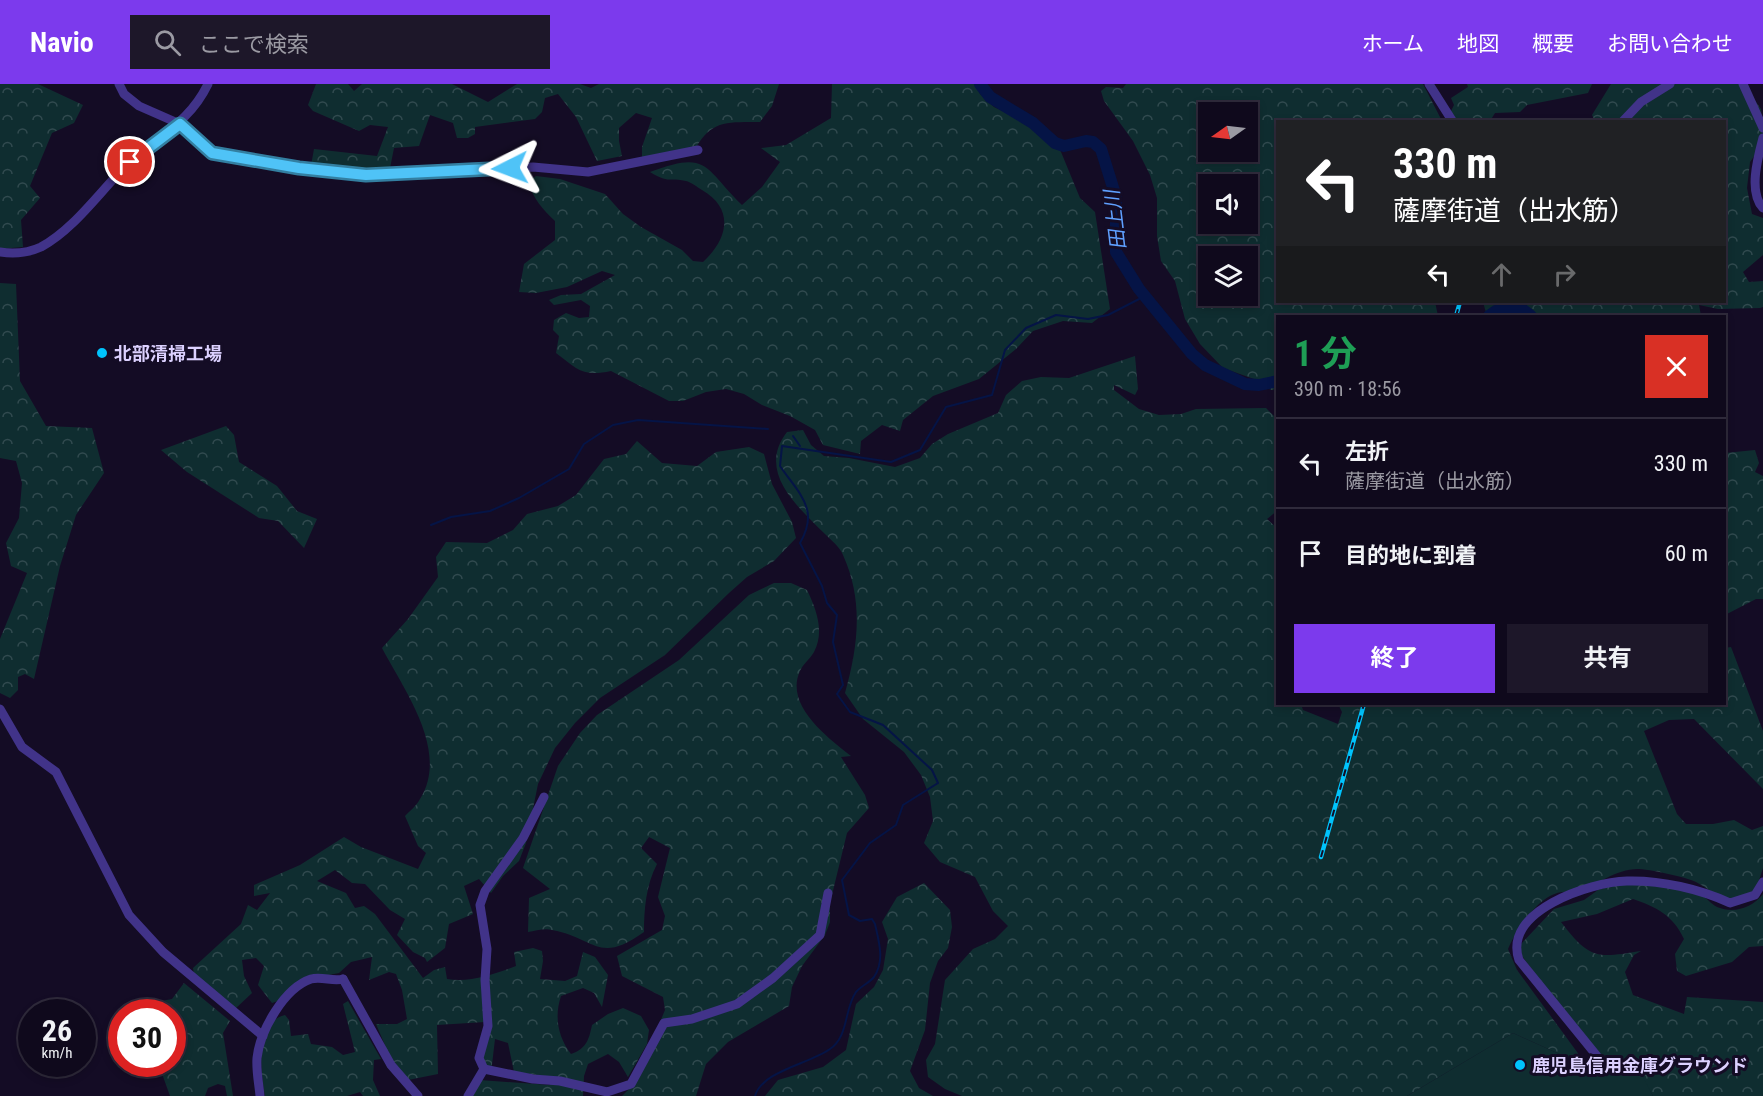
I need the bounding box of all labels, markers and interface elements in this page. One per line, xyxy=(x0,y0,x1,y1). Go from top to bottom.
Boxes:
search box xyxy=(130,15,550,69)
text: Navio xyxy=(30,26,94,59)
icon: search xyxy=(151,26,184,59)
text: ここで検索 xyxy=(199,32,309,57)
text: ホーム xyxy=(1362,32,1424,56)
text: 地図 xyxy=(1457,32,1499,56)
text: 概要 xyxy=(1532,32,1574,56)
text: お問い合わせ xyxy=(1607,32,1733,56)
north arrow xyxy=(1198,102,1258,162)
map controls xyxy=(1198,102,1258,306)
pin xyxy=(104,136,155,187)
position arrow xyxy=(478,136,542,200)
text: 330 m xyxy=(1393,139,1498,188)
icon: left xyxy=(1294,144,1372,222)
icon: arrive xyxy=(113,145,146,178)
button: sound xyxy=(1198,174,1258,234)
water label: 田上川 xyxy=(1099,187,1131,251)
text: 薩摩街道（出水筋） xyxy=(1393,195,1636,227)
button: layers xyxy=(1198,246,1258,306)
icon: left xyxy=(1422,258,1455,291)
icon: ahead xyxy=(1485,258,1518,291)
icon: right xyxy=(1548,258,1581,291)
text: 1 分 xyxy=(1294,333,1357,375)
button: close xyxy=(1645,335,1708,398)
place label: 北部清掃工場 xyxy=(114,343,222,364)
marker: 北部清掃工場 xyxy=(95,346,109,360)
text: 390 m · 18:56 xyxy=(1294,377,1401,401)
text: 左折 xyxy=(1345,439,1389,464)
icon: left xyxy=(1294,447,1327,480)
text: 330 m xyxy=(1654,451,1708,476)
text: 薩摩街道（出水筋） xyxy=(1345,469,1525,493)
icon: arrive xyxy=(1294,537,1327,570)
text: 60 m xyxy=(1665,541,1708,566)
text: 目的地に到着 xyxy=(1345,543,1477,568)
button: 終了 xyxy=(1294,624,1495,693)
button: 共有 xyxy=(1507,624,1708,693)
speed limit sign: 30 xyxy=(108,999,186,1077)
text: 26 xyxy=(42,1013,72,1048)
text: km/h xyxy=(42,1044,72,1062)
place label: 鹿児島信用金庫グラウンド xyxy=(1532,1055,1748,1076)
marker: 鹿児島信用金庫グラウンド xyxy=(1513,1058,1527,1072)

